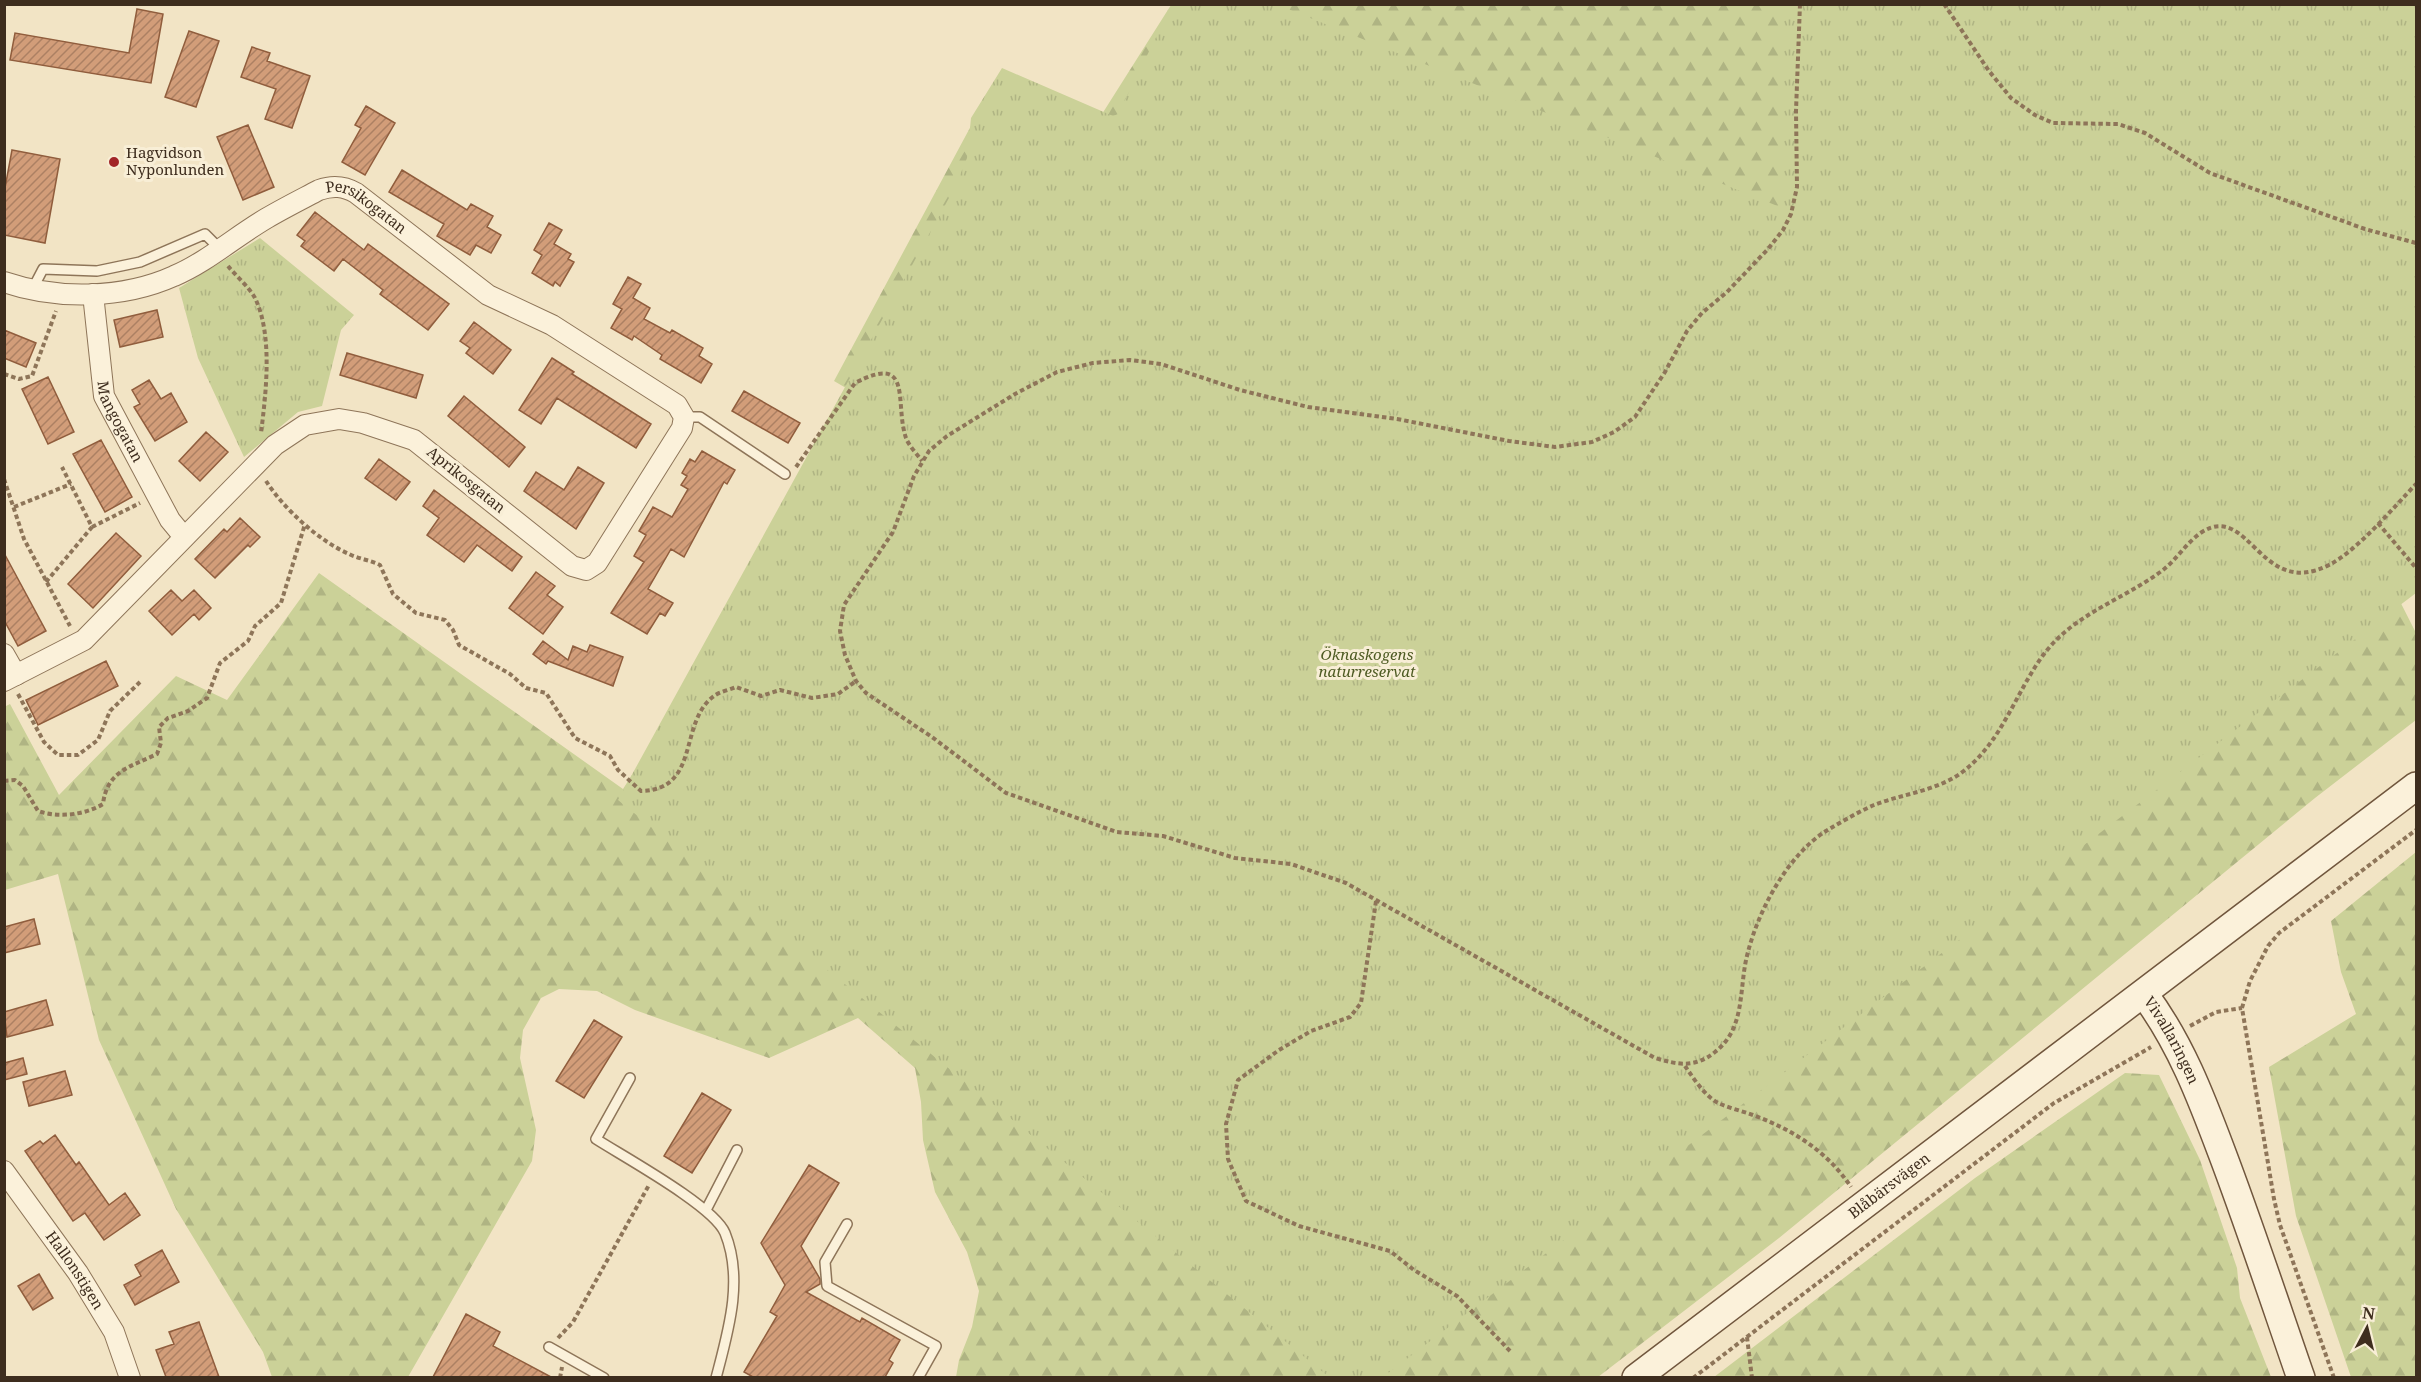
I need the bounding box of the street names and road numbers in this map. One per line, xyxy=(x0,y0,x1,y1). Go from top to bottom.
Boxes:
street label: Persikogatan xyxy=(324,176,412,238)
street label: Mangogatan xyxy=(93,380,149,466)
street label: Aprikosgatan xyxy=(423,441,510,517)
street label: Vivallaringen xyxy=(2140,992,2205,1087)
street label: Blåbärsvägen xyxy=(1844,1147,1934,1222)
street label: Hallonstigen xyxy=(42,1227,109,1313)

